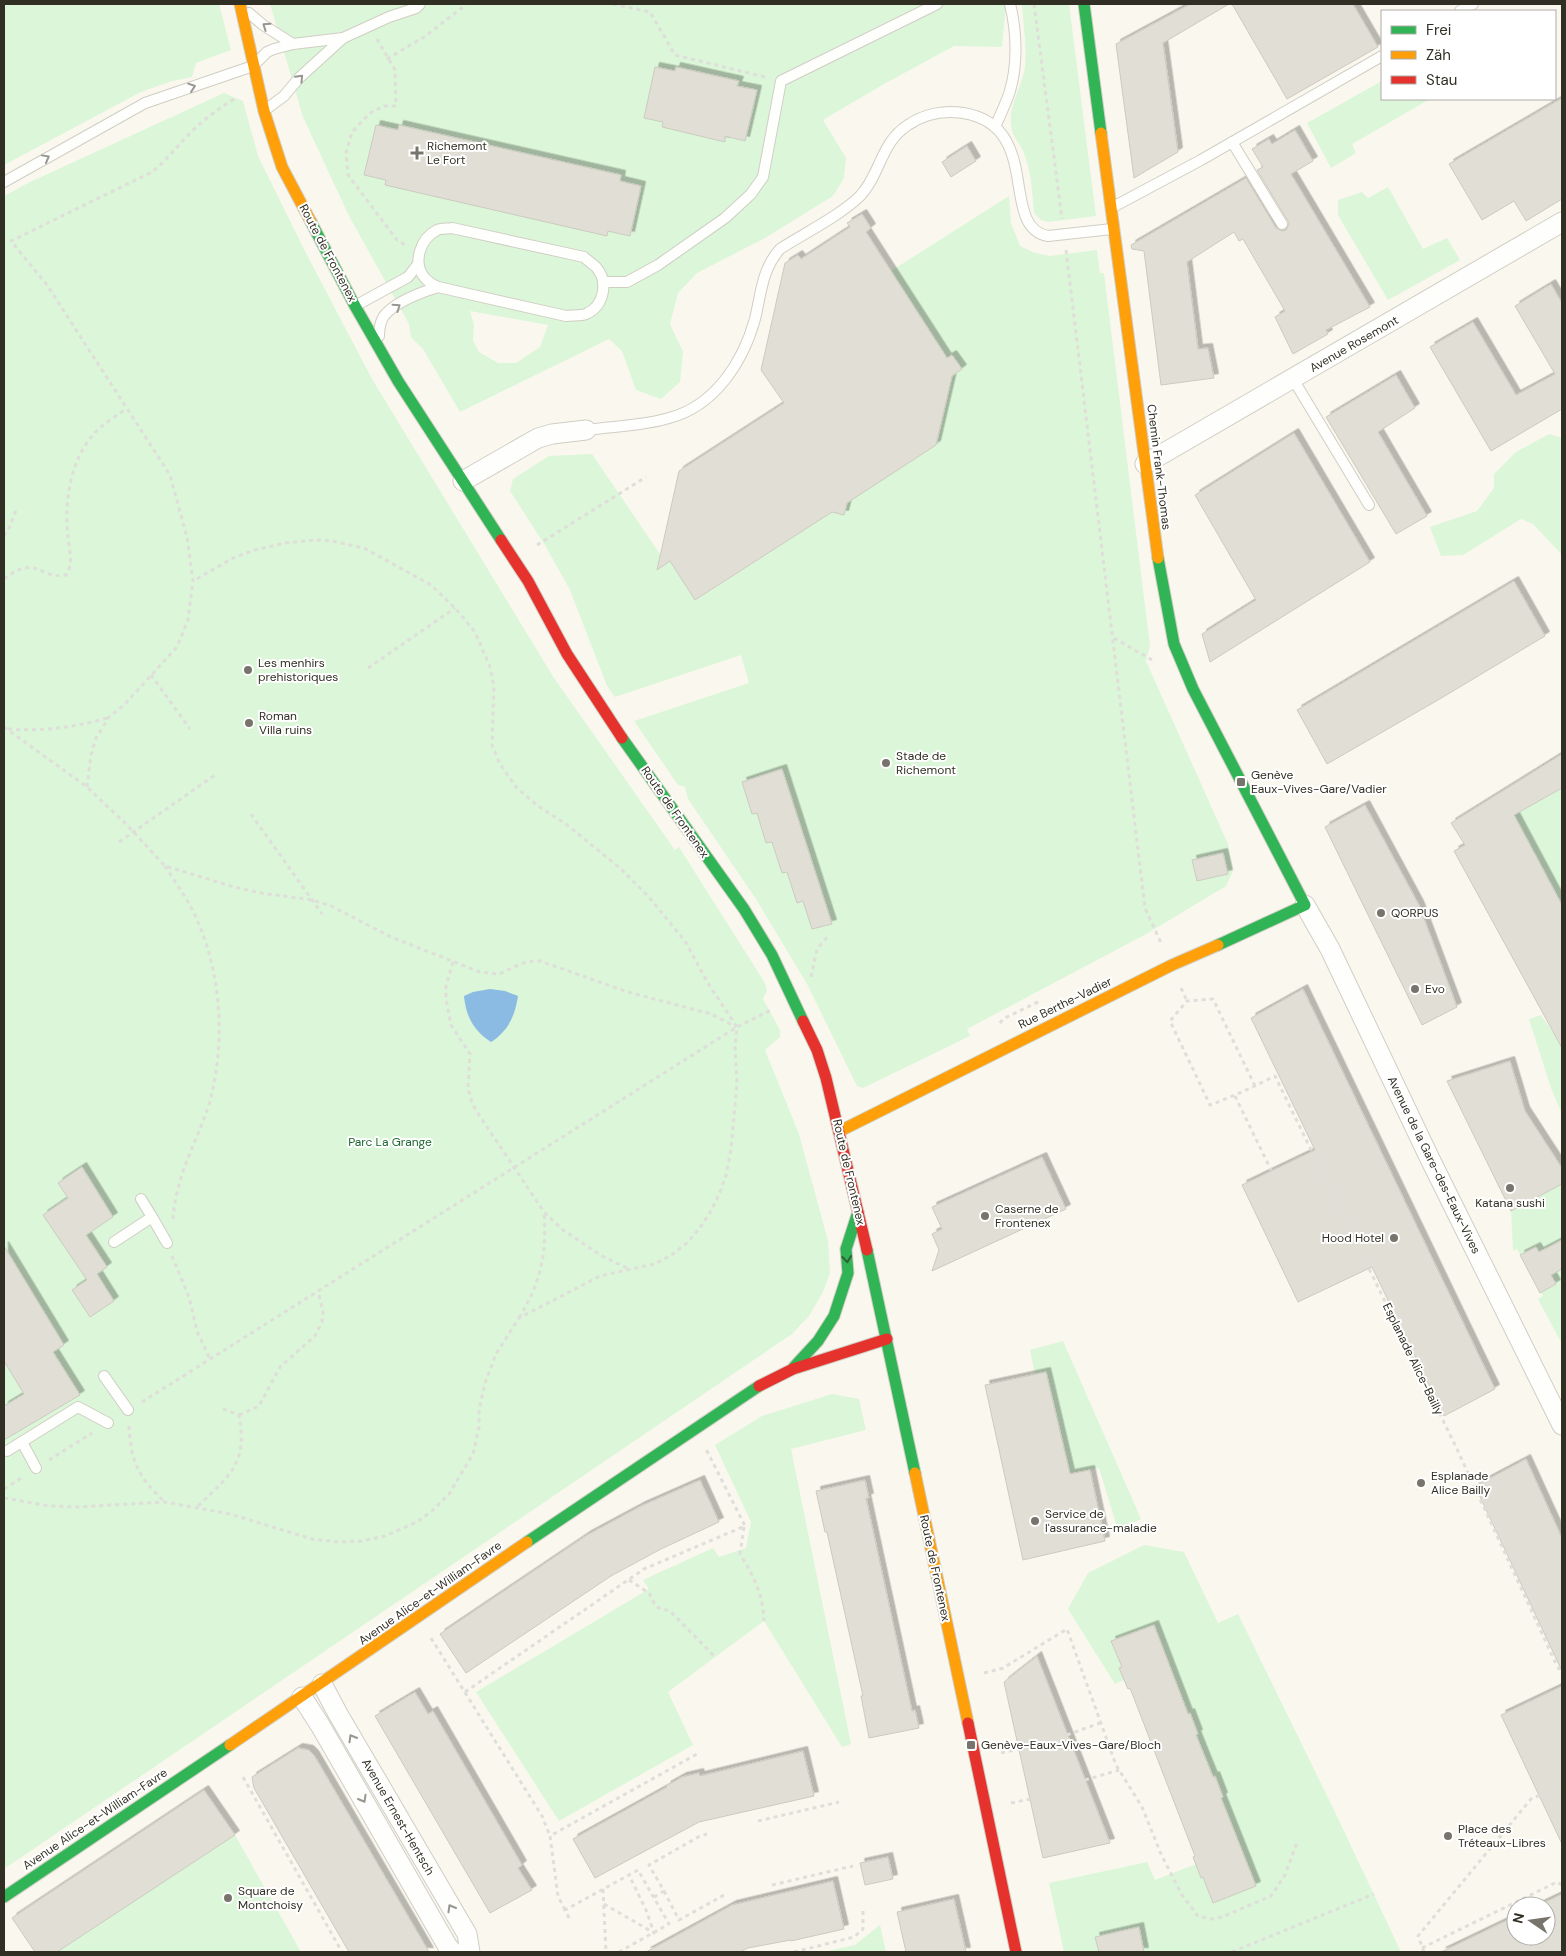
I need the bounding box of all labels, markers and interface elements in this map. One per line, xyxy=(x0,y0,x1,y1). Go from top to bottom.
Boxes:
legend xyxy=(1381,10,1556,100)
text: Frei xyxy=(1426,20,1451,40)
one-way arrow xyxy=(262,23,272,32)
text: Zäh xyxy=(1426,45,1451,65)
text: Stau xyxy=(1426,70,1457,90)
one-way arrow xyxy=(294,75,303,84)
one-way arrow xyxy=(187,83,196,93)
place label: Richemont Le Fort xyxy=(427,138,487,168)
marker: Richemont Le Fort xyxy=(411,147,423,159)
one-way arrow xyxy=(41,154,50,164)
street label: Route de Frontenex xyxy=(296,201,360,305)
one-way arrow xyxy=(392,304,401,313)
street label: Avenue Rosemont xyxy=(1307,312,1402,376)
street label: Chemin Frank-Thomas xyxy=(1143,403,1175,531)
place label: Les menhirs prehistoriques xyxy=(258,655,338,685)
marker: Les menhirs prehistoriques xyxy=(242,664,254,676)
place label: Roman Villa ruins xyxy=(259,708,312,738)
marker: Roman Villa ruins xyxy=(243,717,255,729)
place label: Stade de Richemont xyxy=(896,748,956,778)
marker: Stade de Richemont xyxy=(880,757,892,769)
street label: Route de Frontenex xyxy=(637,763,713,861)
place label: Genève Eaux-Vives-Gare/Vadier xyxy=(1251,767,1387,797)
marker: Genève Eaux-Vives-Gare/Vadier xyxy=(1235,776,1247,788)
place label: QORPUS xyxy=(1391,905,1439,921)
marker: QORPUS xyxy=(1375,907,1387,919)
street label: Rue Berthe-Vadier xyxy=(1015,973,1115,1033)
place label: Evo xyxy=(1425,981,1445,997)
marker: Evo xyxy=(1409,983,1421,995)
street label: Avenue de la Gare-des-Eaux-Vives xyxy=(1384,1073,1484,1257)
street label: Route de Frontenex xyxy=(829,1117,869,1227)
park label: Parc La Grange xyxy=(348,1134,432,1150)
marker: Katana sushi xyxy=(1504,1182,1516,1194)
place label: Katana sushi xyxy=(1475,1195,1545,1211)
place label: Caserne de Frontenex xyxy=(995,1201,1059,1231)
marker: Caserne de Frontenex xyxy=(979,1210,991,1222)
place label: Hood Hotel xyxy=(1322,1230,1384,1246)
marker: Hood Hotel xyxy=(1388,1232,1400,1244)
one-way arrow xyxy=(841,1255,852,1263)
street label: Esplanade Alice-Bailly xyxy=(1379,1300,1447,1418)
place label: Esplanade Alice Bailly xyxy=(1431,1468,1490,1498)
marker: Esplanade Alice Bailly xyxy=(1415,1477,1427,1489)
place label: Service de l'assurance-maladie xyxy=(1045,1506,1157,1536)
street label: Route de Frontenex xyxy=(916,1513,954,1623)
marker: Service de l'assurance-maladie xyxy=(1029,1515,1041,1527)
street label: Avenue Alice-et-William-Favre xyxy=(355,1537,505,1649)
one-way arrow xyxy=(348,1734,358,1743)
place label: Genève-Eaux-Vives-Gare/Bloch xyxy=(981,1737,1161,1753)
marker: Genève-Eaux-Vives-Gare/Bloch xyxy=(965,1739,977,1751)
street label: Avenue Ernest-Hentsch xyxy=(358,1756,438,1878)
street label: Avenue Alice-et-William-Favre xyxy=(20,1764,171,1873)
one-way arrow xyxy=(356,1794,366,1803)
place label: Place des Tréteaux-Libres xyxy=(1458,1821,1546,1851)
marker: Place des Tréteaux-Libres xyxy=(1442,1830,1454,1842)
place label: Square de Montchoisy xyxy=(238,1883,303,1913)
marker: Square de Montchoisy xyxy=(222,1892,234,1904)
north arrow xyxy=(1506,1896,1556,1946)
one-way arrow xyxy=(448,1904,458,1913)
text: N xyxy=(1508,1911,1528,1925)

